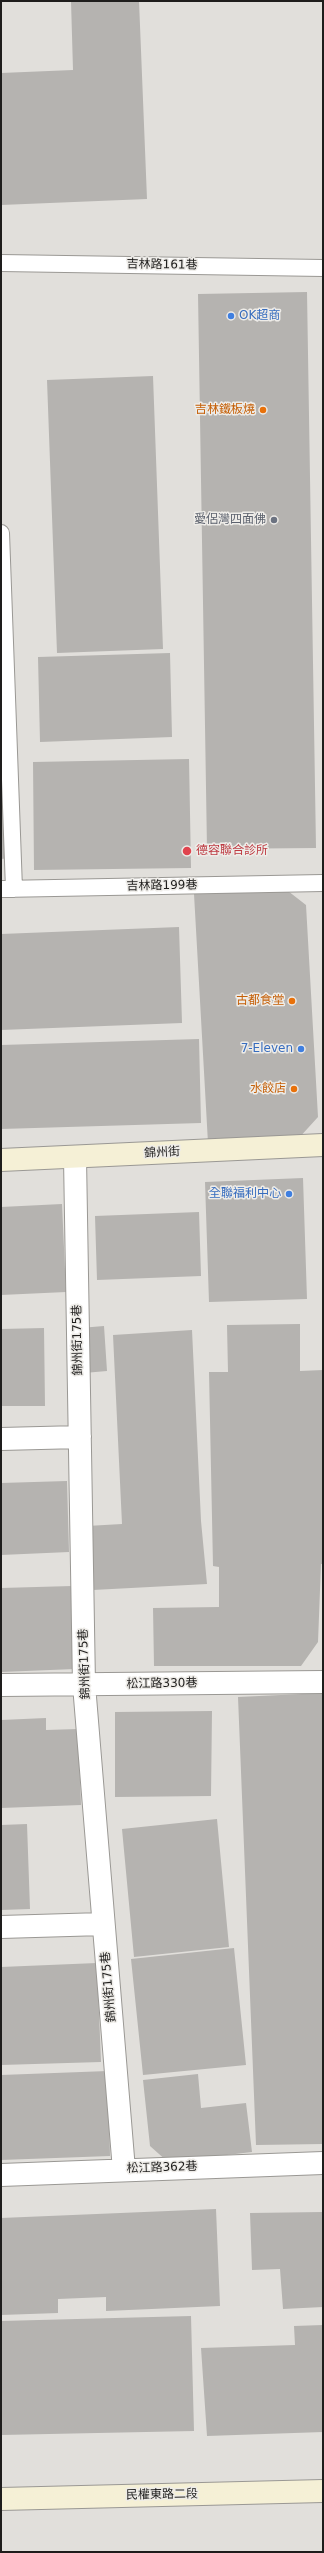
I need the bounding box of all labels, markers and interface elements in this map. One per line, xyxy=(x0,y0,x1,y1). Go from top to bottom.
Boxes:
street label: 吉林路161巷 xyxy=(126,257,198,273)
place label: OK超商 xyxy=(239,309,280,323)
marker: OK超商 xyxy=(226,311,236,321)
place label: 吉林鐵板燒 xyxy=(195,403,255,417)
marker: 吉林鐵板燒 xyxy=(258,405,268,415)
place label: 愛侶灣四面佛 xyxy=(194,513,266,527)
marker: 愛侶灣四面佛 xyxy=(269,515,279,525)
place label: 德容聯合診所 xyxy=(196,844,268,858)
marker: 德容聯合診所 xyxy=(181,845,193,857)
street label: 吉林路199巷 xyxy=(126,878,198,894)
place label: 古都食堂 xyxy=(236,994,284,1008)
marker: 古都食堂 xyxy=(287,996,297,1006)
place label: 7-Eleven xyxy=(241,1042,293,1056)
marker: 7-Eleven xyxy=(296,1044,306,1054)
place label: 水餃店 xyxy=(250,1082,286,1096)
marker: 水餃店 xyxy=(289,1084,299,1094)
street label: 錦州街 xyxy=(144,1145,180,1161)
place label: 全聯福利中心 xyxy=(209,1187,281,1201)
marker: 全聯福利中心 xyxy=(284,1189,294,1199)
street label: 錦州街175巷 xyxy=(70,1304,86,1376)
street label: 錦州街175巷 xyxy=(77,1628,93,1700)
street label: 松江路330巷 xyxy=(126,1676,198,1692)
street label: 錦州街175巷 xyxy=(99,1951,119,2023)
street label: 松江路362巷 xyxy=(126,2160,198,2176)
street label: 民權東路二段 xyxy=(126,2487,198,2503)

